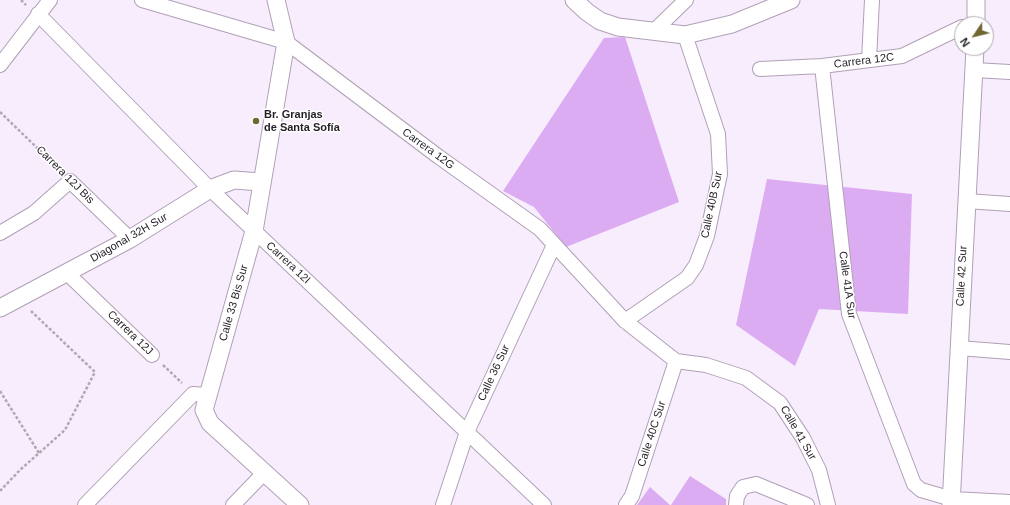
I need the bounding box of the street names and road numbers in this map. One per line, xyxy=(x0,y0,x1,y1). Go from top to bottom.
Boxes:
street label: Carrera 12C xyxy=(833,51,895,71)
street label: Carrera 12G xyxy=(399,126,457,172)
street label: Carrera 12J Bis xyxy=(33,143,97,207)
street label: Calle 40B Sur xyxy=(698,170,726,240)
street label: Diagonal 32H Sur xyxy=(88,211,170,265)
street label: Carrera 12I xyxy=(263,239,313,287)
street label: Calle 42 Sur xyxy=(954,245,970,307)
street label: Calle 41A Sur xyxy=(836,250,858,320)
street label: Calle 33 Bis Sur xyxy=(217,263,251,343)
street label: Carrera 12J xyxy=(105,308,155,358)
street label: Calle 36 Sur xyxy=(475,343,513,403)
street label: Calle 40C Sur xyxy=(635,399,669,469)
street label: Calle 41 Sur xyxy=(777,403,819,463)

